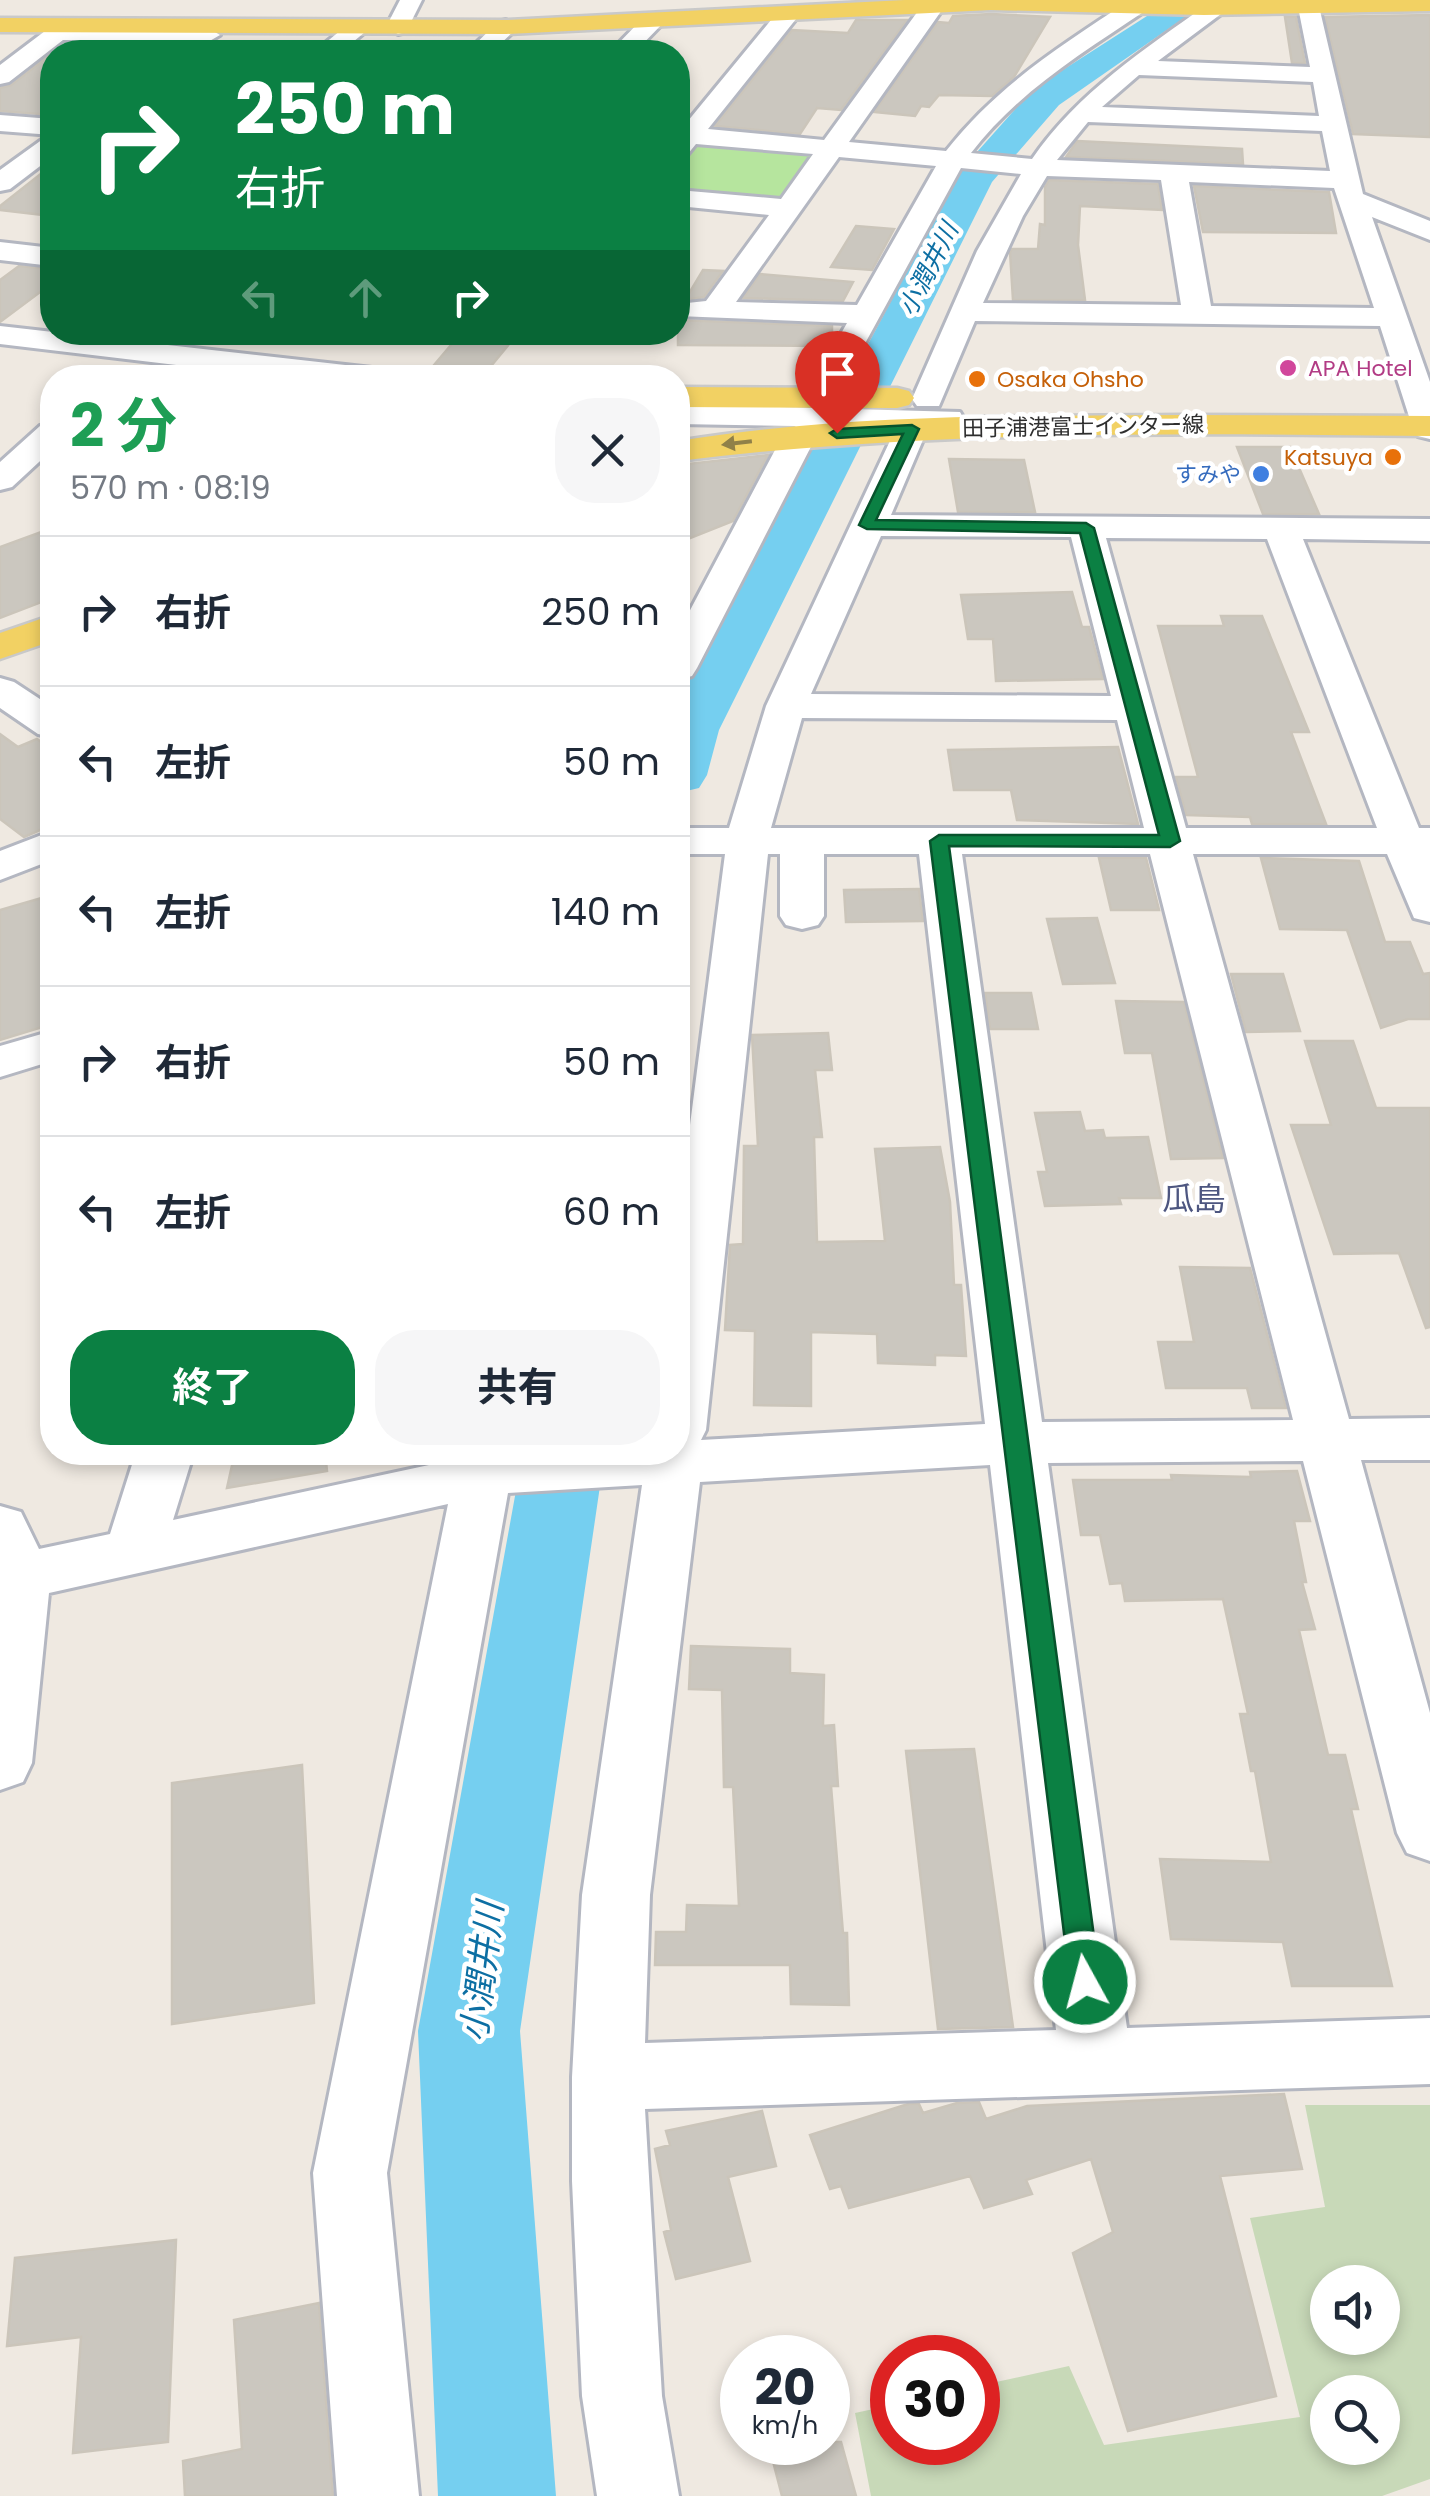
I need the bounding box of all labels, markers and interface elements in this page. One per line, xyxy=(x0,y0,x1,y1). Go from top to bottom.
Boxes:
text: 250 m xyxy=(235,60,455,159)
icon: right xyxy=(70,80,200,210)
text: 右折 xyxy=(235,157,325,220)
water label: 小潤井川 xyxy=(890,214,968,322)
icon: left xyxy=(233,270,288,325)
icon: ahead xyxy=(338,270,393,325)
icon: right xyxy=(443,270,498,325)
pin xyxy=(795,331,880,434)
icon: arrive xyxy=(810,346,865,401)
place label: APA Hotel xyxy=(1308,353,1413,384)
marker: APA Hotel xyxy=(1277,357,1299,379)
place label: Osaka Ohsho xyxy=(997,364,1144,395)
marker: Osaka Ohsho xyxy=(966,368,988,390)
text: 2 分 xyxy=(70,384,177,468)
button: close xyxy=(555,398,660,503)
street label: 田子浦港富士インター線 xyxy=(962,409,1204,444)
one-way arrow xyxy=(720,435,752,451)
place label: Katsuya xyxy=(1284,442,1373,473)
marker: Katsuya xyxy=(1382,446,1404,468)
place label: すみや xyxy=(1175,459,1241,490)
marker: すみや xyxy=(1250,463,1272,485)
text: 570 m · 08:19 xyxy=(70,465,271,510)
icon: right xyxy=(70,584,125,639)
text: 250 m xyxy=(541,585,660,638)
text: 右折 xyxy=(155,586,231,639)
icon: left xyxy=(70,734,125,789)
text: 50 m xyxy=(563,735,660,788)
text: 左折 xyxy=(155,736,231,789)
icon: left xyxy=(70,884,125,939)
text: 140 m xyxy=(551,885,660,938)
text: 左折 xyxy=(155,886,231,939)
icon: right xyxy=(70,1034,125,1089)
text: 50 m xyxy=(563,1035,660,1088)
text: 右折 xyxy=(155,1036,231,1089)
district label: 瓜島 xyxy=(1162,1176,1226,1221)
icon: left xyxy=(70,1184,125,1239)
text: 60 m xyxy=(563,1185,660,1238)
text: 左折 xyxy=(155,1186,231,1239)
button: 終了 xyxy=(70,1330,355,1445)
button: 共有 xyxy=(375,1330,660,1445)
water label: 小潤井川 xyxy=(449,1896,515,2044)
position arrow xyxy=(1033,1930,1137,2034)
map controls xyxy=(1310,2265,1400,2465)
button: sound xyxy=(1310,2265,1400,2355)
speed limit sign: 30 xyxy=(870,2335,1000,2465)
text: 20 xyxy=(754,2352,816,2423)
button: search xyxy=(1310,2375,1400,2465)
text: km/h xyxy=(752,2408,818,2443)

